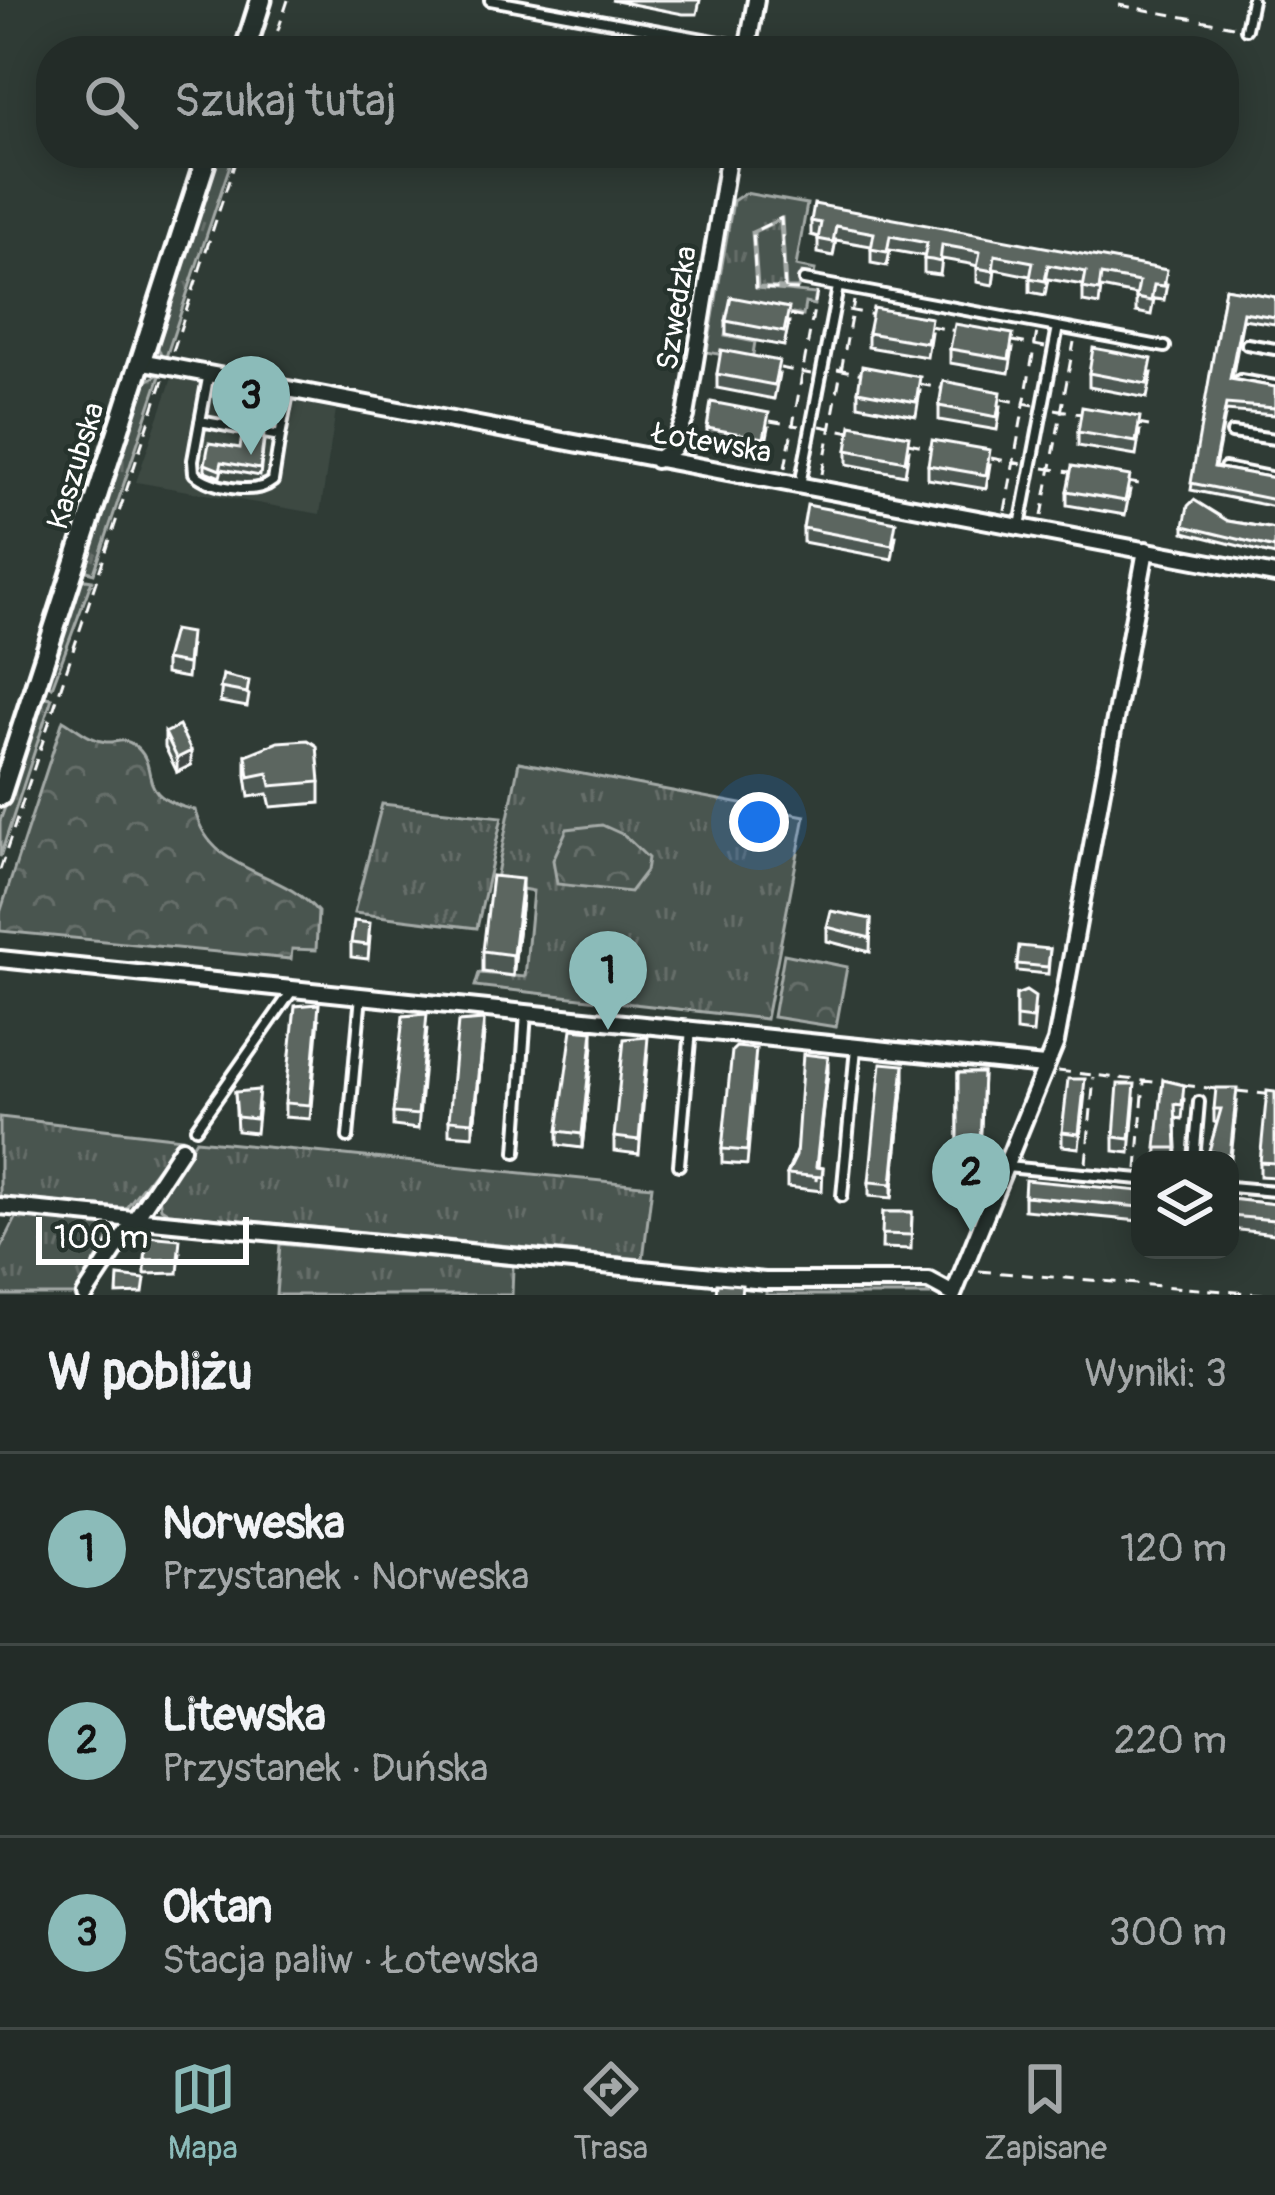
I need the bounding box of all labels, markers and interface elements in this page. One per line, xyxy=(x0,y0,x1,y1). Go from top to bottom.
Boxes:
search box xyxy=(36,36,1239,168)
icon: search xyxy=(78,69,144,135)
text: Szukaj tutaj xyxy=(174,74,396,130)
street label: Szwedzka xyxy=(649,243,705,373)
pin: 3 xyxy=(212,356,290,455)
street label: Kaszubska xyxy=(39,398,113,534)
street label: Łotewska xyxy=(648,414,774,472)
your location xyxy=(729,792,789,852)
pin: 1 xyxy=(569,931,647,1030)
pin: 2 xyxy=(932,1133,1010,1232)
map controls xyxy=(1131,1151,1239,1259)
button: layers xyxy=(1131,1151,1239,1259)
scale bar xyxy=(36,1211,249,1264)
text: 100 m xyxy=(54,1217,148,1258)
text: W pobliżu xyxy=(48,1341,253,1405)
text: Wyniki: 3 xyxy=(1084,1349,1227,1398)
text: Norweska xyxy=(162,1496,345,1552)
text: 1 xyxy=(79,1524,95,1573)
text: 120 m xyxy=(1120,1524,1227,1573)
text: Przystanek · Norweska xyxy=(162,1552,529,1601)
text: Litewska xyxy=(162,1688,326,1744)
text: 2 xyxy=(76,1716,98,1765)
text: 220 m xyxy=(1114,1716,1227,1765)
text: Przystanek · Duńska xyxy=(162,1744,488,1793)
text: Oktan xyxy=(162,1880,273,1936)
text: 3 xyxy=(76,1908,98,1957)
text: 300 m xyxy=(1109,1908,1227,1957)
text: Stacja paliw · Łotewska xyxy=(162,1936,539,1985)
tab: Mapa xyxy=(168,2056,238,2169)
tab: Trasa xyxy=(574,2056,648,2169)
tab: Zapisane xyxy=(984,2056,1107,2169)

